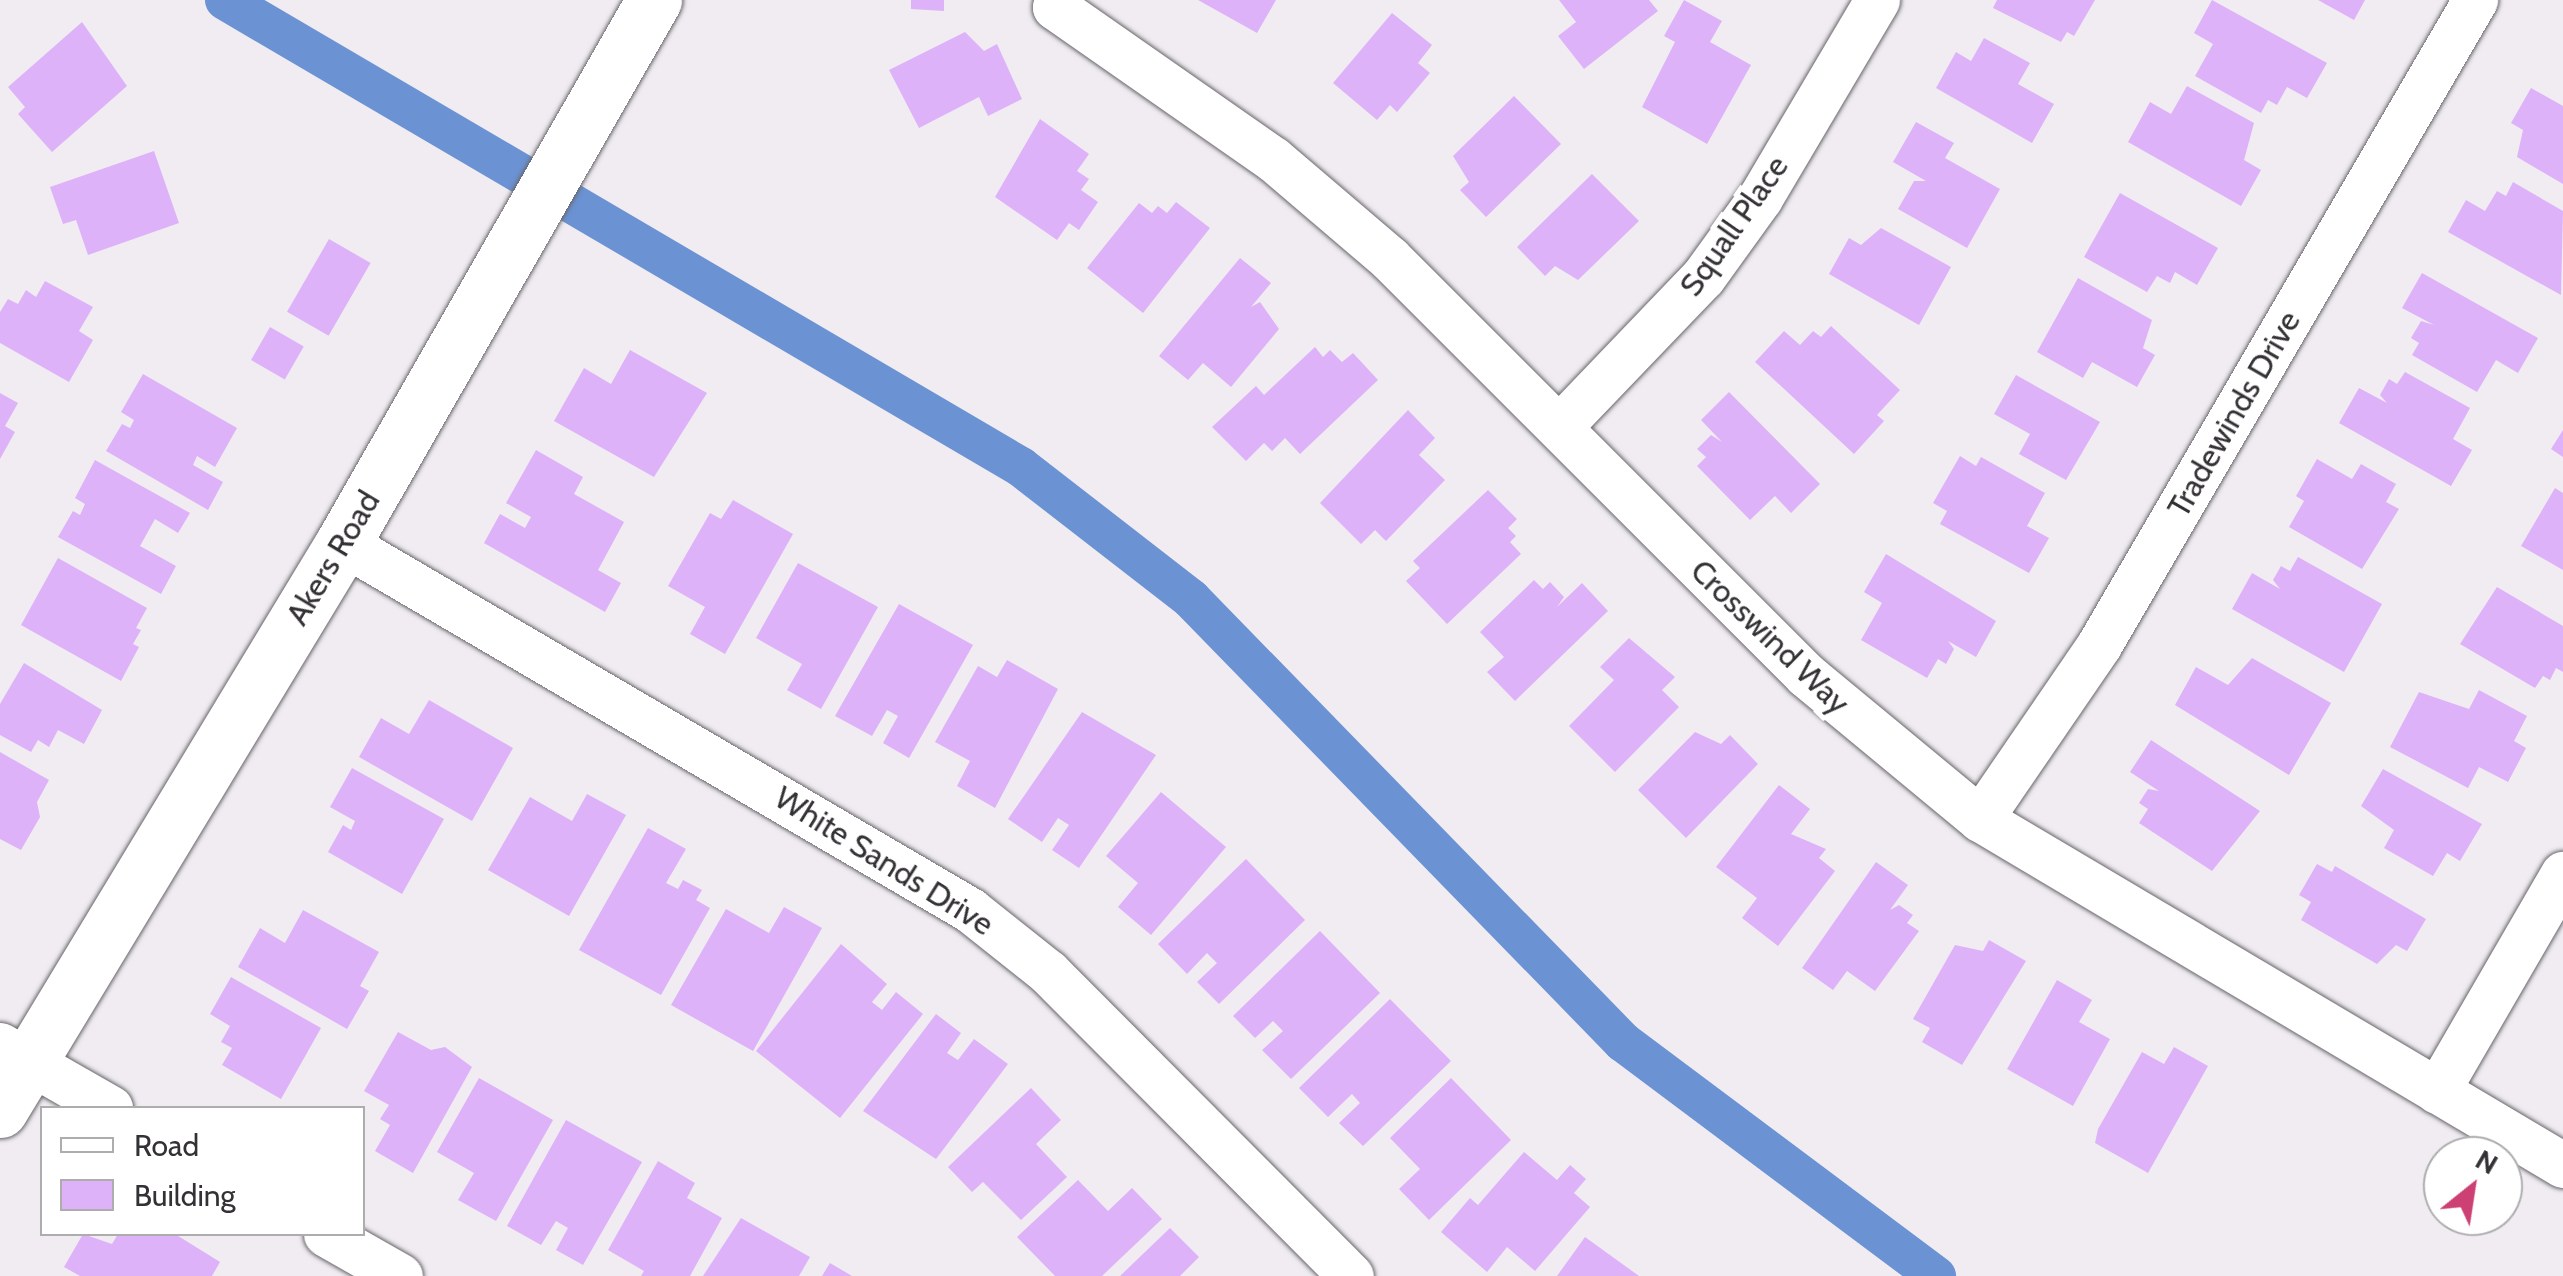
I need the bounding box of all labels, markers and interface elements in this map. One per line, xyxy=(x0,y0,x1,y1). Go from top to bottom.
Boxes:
street label: Squall Place xyxy=(1672,148,1796,304)
street label: Tradewinds Drive xyxy=(2160,304,2308,524)
street label: Akers Road xyxy=(278,484,388,632)
street label: Crosswind Way xyxy=(1683,552,1857,722)
street label: White Sands Drive xyxy=(768,778,1000,944)
legend xyxy=(40,1106,365,1236)
text: Road xyxy=(134,1127,199,1164)
north arrow xyxy=(2423,1136,2523,1236)
text: N xyxy=(2470,1142,2504,1181)
text: Building xyxy=(134,1177,236,1214)

